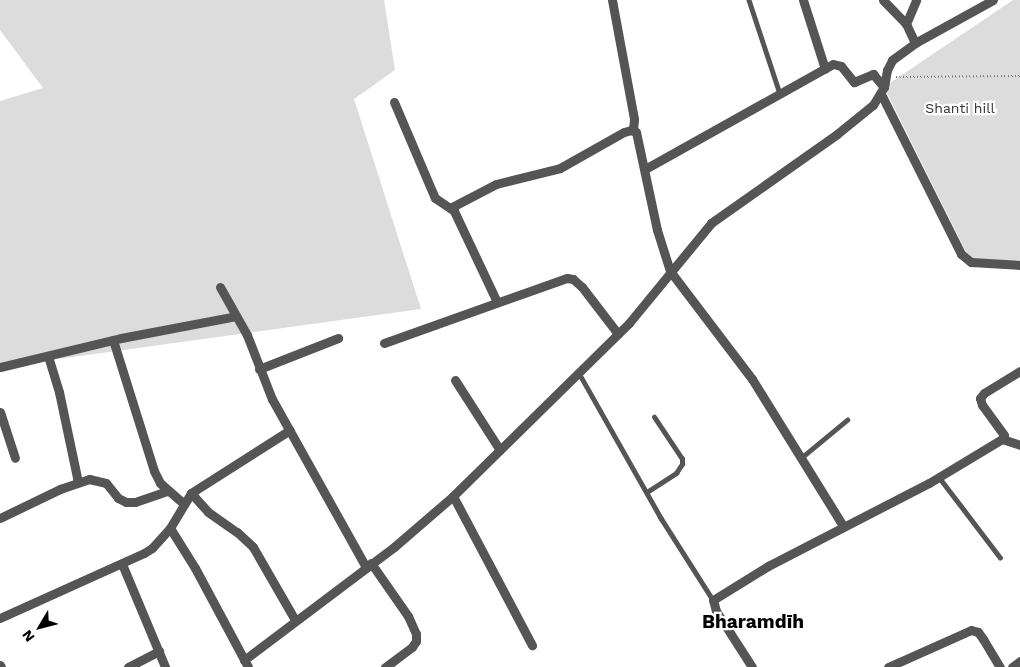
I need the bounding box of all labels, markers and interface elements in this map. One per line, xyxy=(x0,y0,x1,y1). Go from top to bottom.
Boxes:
park label: Shanti hill xyxy=(925,100,995,116)
north arrow xyxy=(15,602,65,652)
district label: Bharamdīh xyxy=(702,611,804,633)
text: N xyxy=(19,627,38,645)

